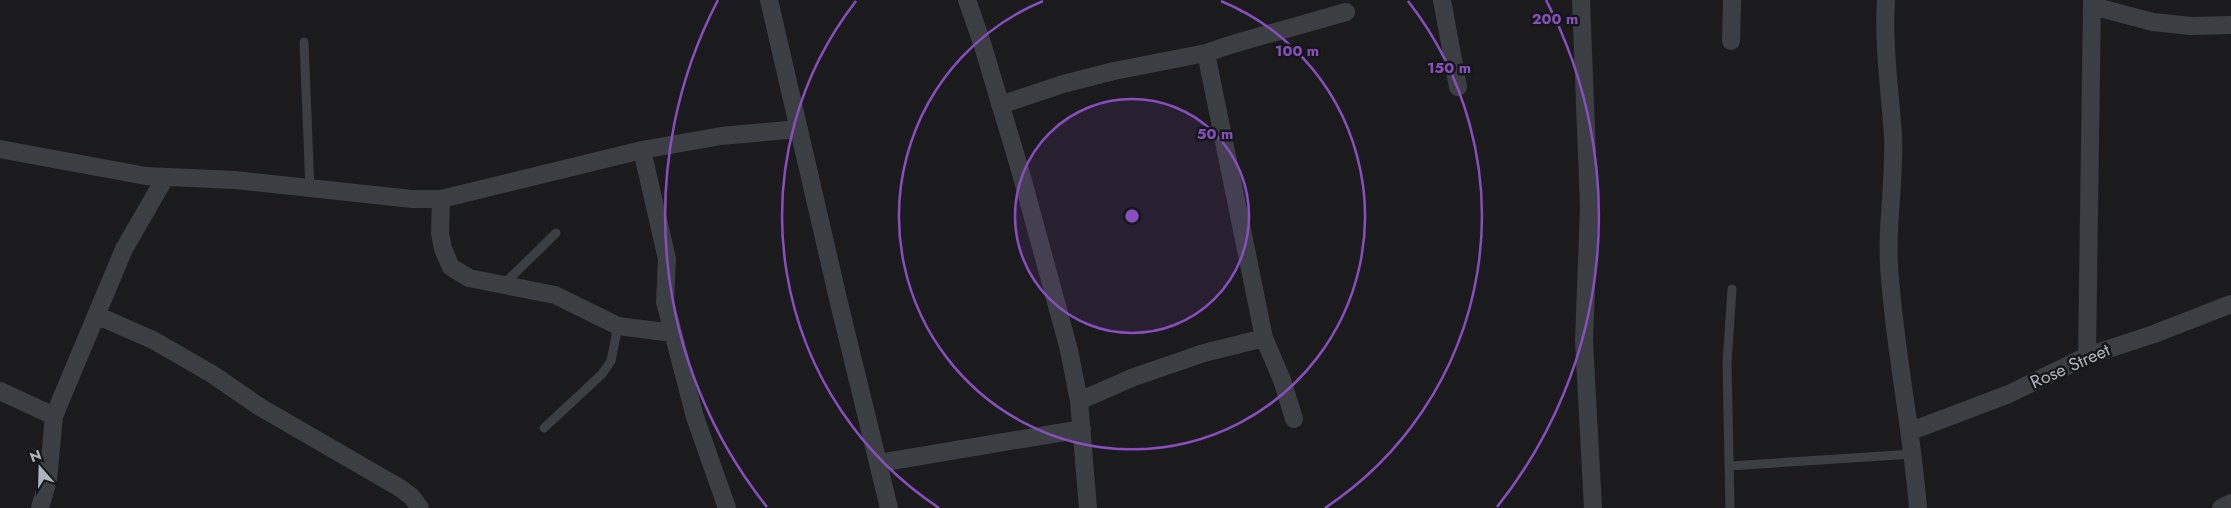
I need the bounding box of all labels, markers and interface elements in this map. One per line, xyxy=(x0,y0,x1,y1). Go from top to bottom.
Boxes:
text: 200 m xyxy=(1532,8,1578,30)
text: 100 m xyxy=(1275,40,1319,62)
text: 150 m xyxy=(1427,57,1471,79)
text: 50 m xyxy=(1197,123,1233,145)
centre of rings xyxy=(1123,207,1141,225)
street label: Rose Street xyxy=(2026,337,2115,395)
north arrow xyxy=(15,443,65,493)
text: N xyxy=(27,444,44,467)

